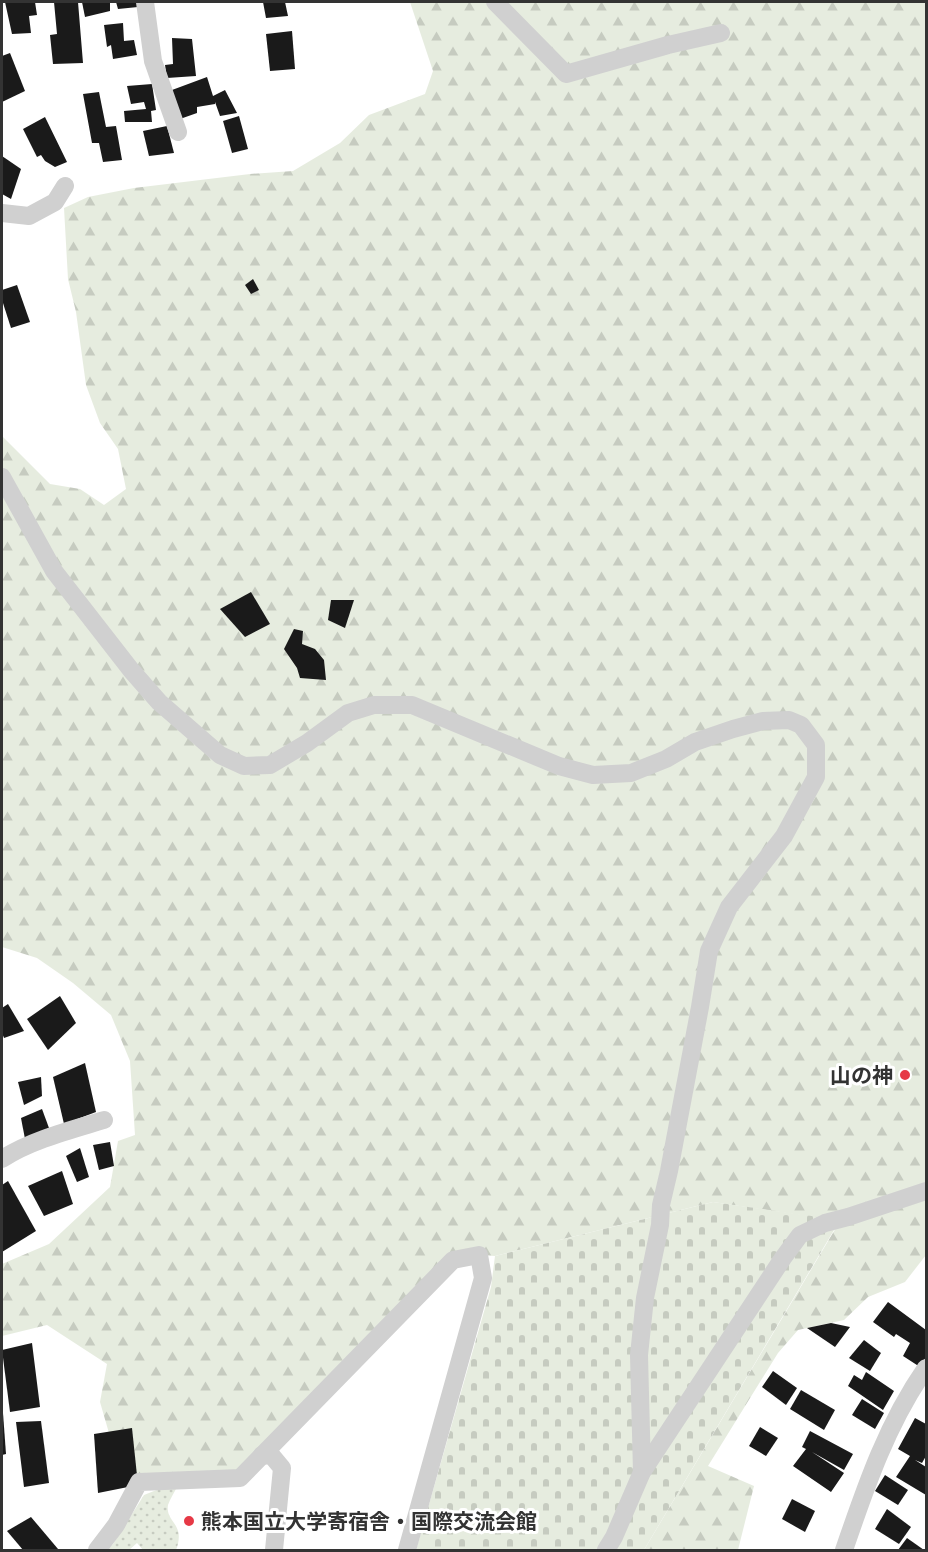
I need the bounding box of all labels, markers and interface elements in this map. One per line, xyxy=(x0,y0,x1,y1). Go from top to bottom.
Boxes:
place label: 山の神 xyxy=(830,1063,893,1088)
marker: 山の神 xyxy=(898,1068,912,1082)
place label: 熊本国立大学寄宿舎・国際交流会館 xyxy=(201,1509,537,1534)
marker: 熊本国立大学寄宿舎・国際交流会館 xyxy=(182,1514,196,1528)

